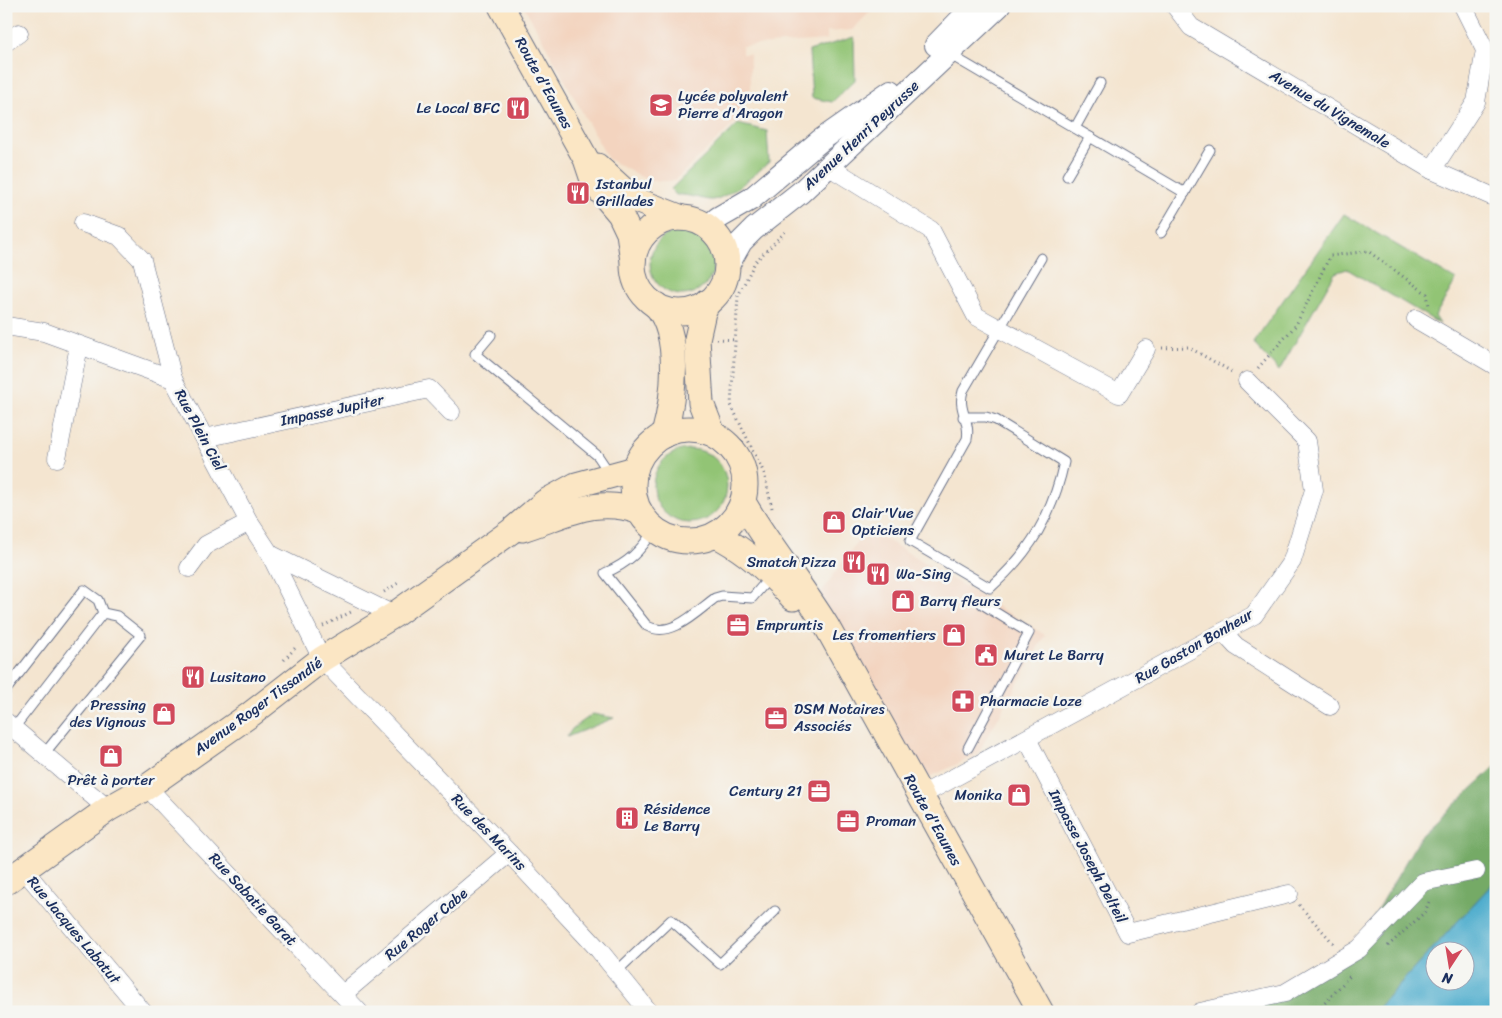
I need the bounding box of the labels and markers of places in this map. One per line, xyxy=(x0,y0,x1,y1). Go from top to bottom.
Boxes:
place label: Lycée polyvalent Pierre d'Aragon xyxy=(678,83,789,126)
school or university icon: Lycée polyvalent Pierre d'Aragon xyxy=(648,92,674,118)
place label: Le Local BFC xyxy=(417,95,501,121)
restaurant icon: Le Local BFC xyxy=(505,95,531,121)
place label: Istanbul Grillades xyxy=(595,171,654,214)
restaurant icon: Istanbul Grillades xyxy=(565,180,591,206)
place label: Clair'Vue Opticiens xyxy=(852,500,914,543)
shop icon: Clair'Vue Opticiens xyxy=(821,509,847,535)
place label: Smatch Pizza xyxy=(747,549,836,575)
restaurant icon: Smatch Pizza xyxy=(841,549,867,575)
restaurant icon: Wa-Sing xyxy=(865,561,891,587)
place label: Wa-Sing xyxy=(896,561,952,587)
shop icon: Barry fleurs xyxy=(890,588,916,614)
place label: Barry fleurs xyxy=(920,588,1001,614)
office icon: Empruntis xyxy=(725,612,751,638)
place label: Empruntis xyxy=(756,612,824,638)
place label: Les fromentiers xyxy=(832,622,936,648)
shop icon: Les fromentiers xyxy=(941,622,967,648)
public building icon: Muret Le Barry xyxy=(973,642,999,668)
place label: Muret Le Barry xyxy=(1004,642,1104,668)
restaurant icon: Lusitano xyxy=(180,664,206,690)
place label: Lusitano xyxy=(210,664,266,690)
pharmacy icon: Pharmacie Loze xyxy=(950,688,976,714)
place label: Pharmacie Loze xyxy=(980,688,1082,714)
place label: Pressing des Vignous xyxy=(69,692,146,735)
place label: DSM Notaires Associés xyxy=(793,696,886,739)
shop icon: Pressing des Vignous xyxy=(151,701,177,727)
office icon: DSM Notaires Associés xyxy=(763,705,789,731)
shop icon: Prêt à porter xyxy=(98,743,124,769)
place label: Prêt à porter xyxy=(68,767,155,793)
place label: Century 21 xyxy=(729,778,802,804)
office icon: Century 21 xyxy=(806,778,832,804)
place label: Monika xyxy=(954,782,1002,808)
shop icon: Monika xyxy=(1006,782,1032,808)
place label: Résidence Le Barry xyxy=(644,796,710,839)
building icon: Résidence Le Barry xyxy=(614,805,640,831)
office icon: Proman xyxy=(835,808,861,834)
place label: Proman xyxy=(866,808,916,834)

